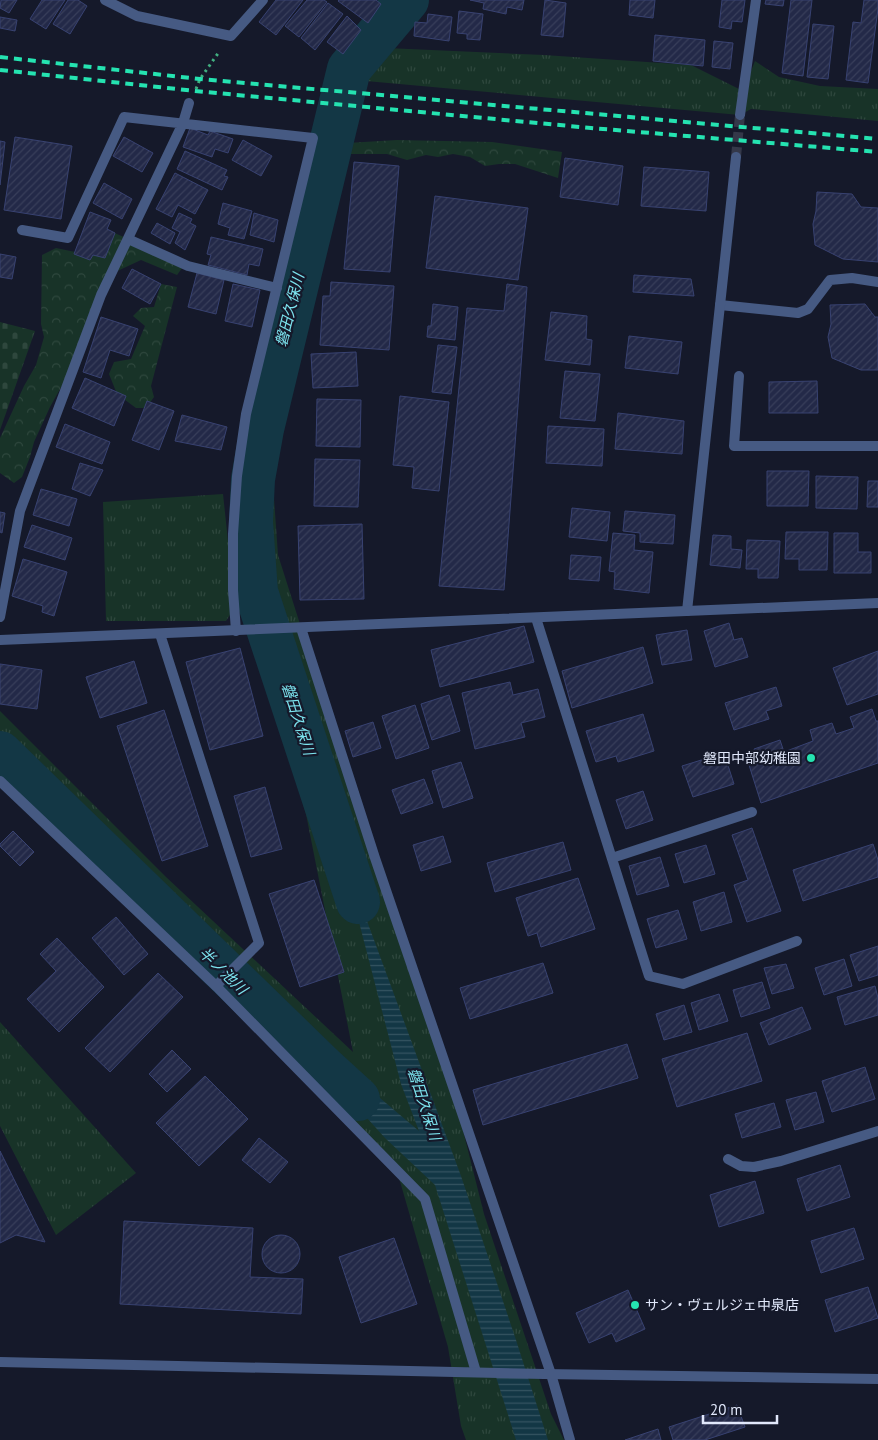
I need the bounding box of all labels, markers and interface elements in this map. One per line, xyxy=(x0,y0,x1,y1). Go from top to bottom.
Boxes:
water label: 磐田久保川 xyxy=(271,269,308,349)
water label: 磐田久保川 xyxy=(278,680,320,759)
place label: 磐田中部幼稚園 xyxy=(703,749,801,767)
marker: 磐田中部幼稚園 xyxy=(805,752,817,764)
water label: 半ノ池川 xyxy=(195,943,253,1000)
water label: 磐田久保川 xyxy=(404,1065,446,1144)
place label: サン・ヴェルジェ中泉店 xyxy=(645,1296,799,1314)
marker: サン・ヴェルジェ中泉店 xyxy=(629,1299,641,1311)
scale bar xyxy=(703,1392,777,1424)
text: 20 m xyxy=(710,1400,743,1419)

